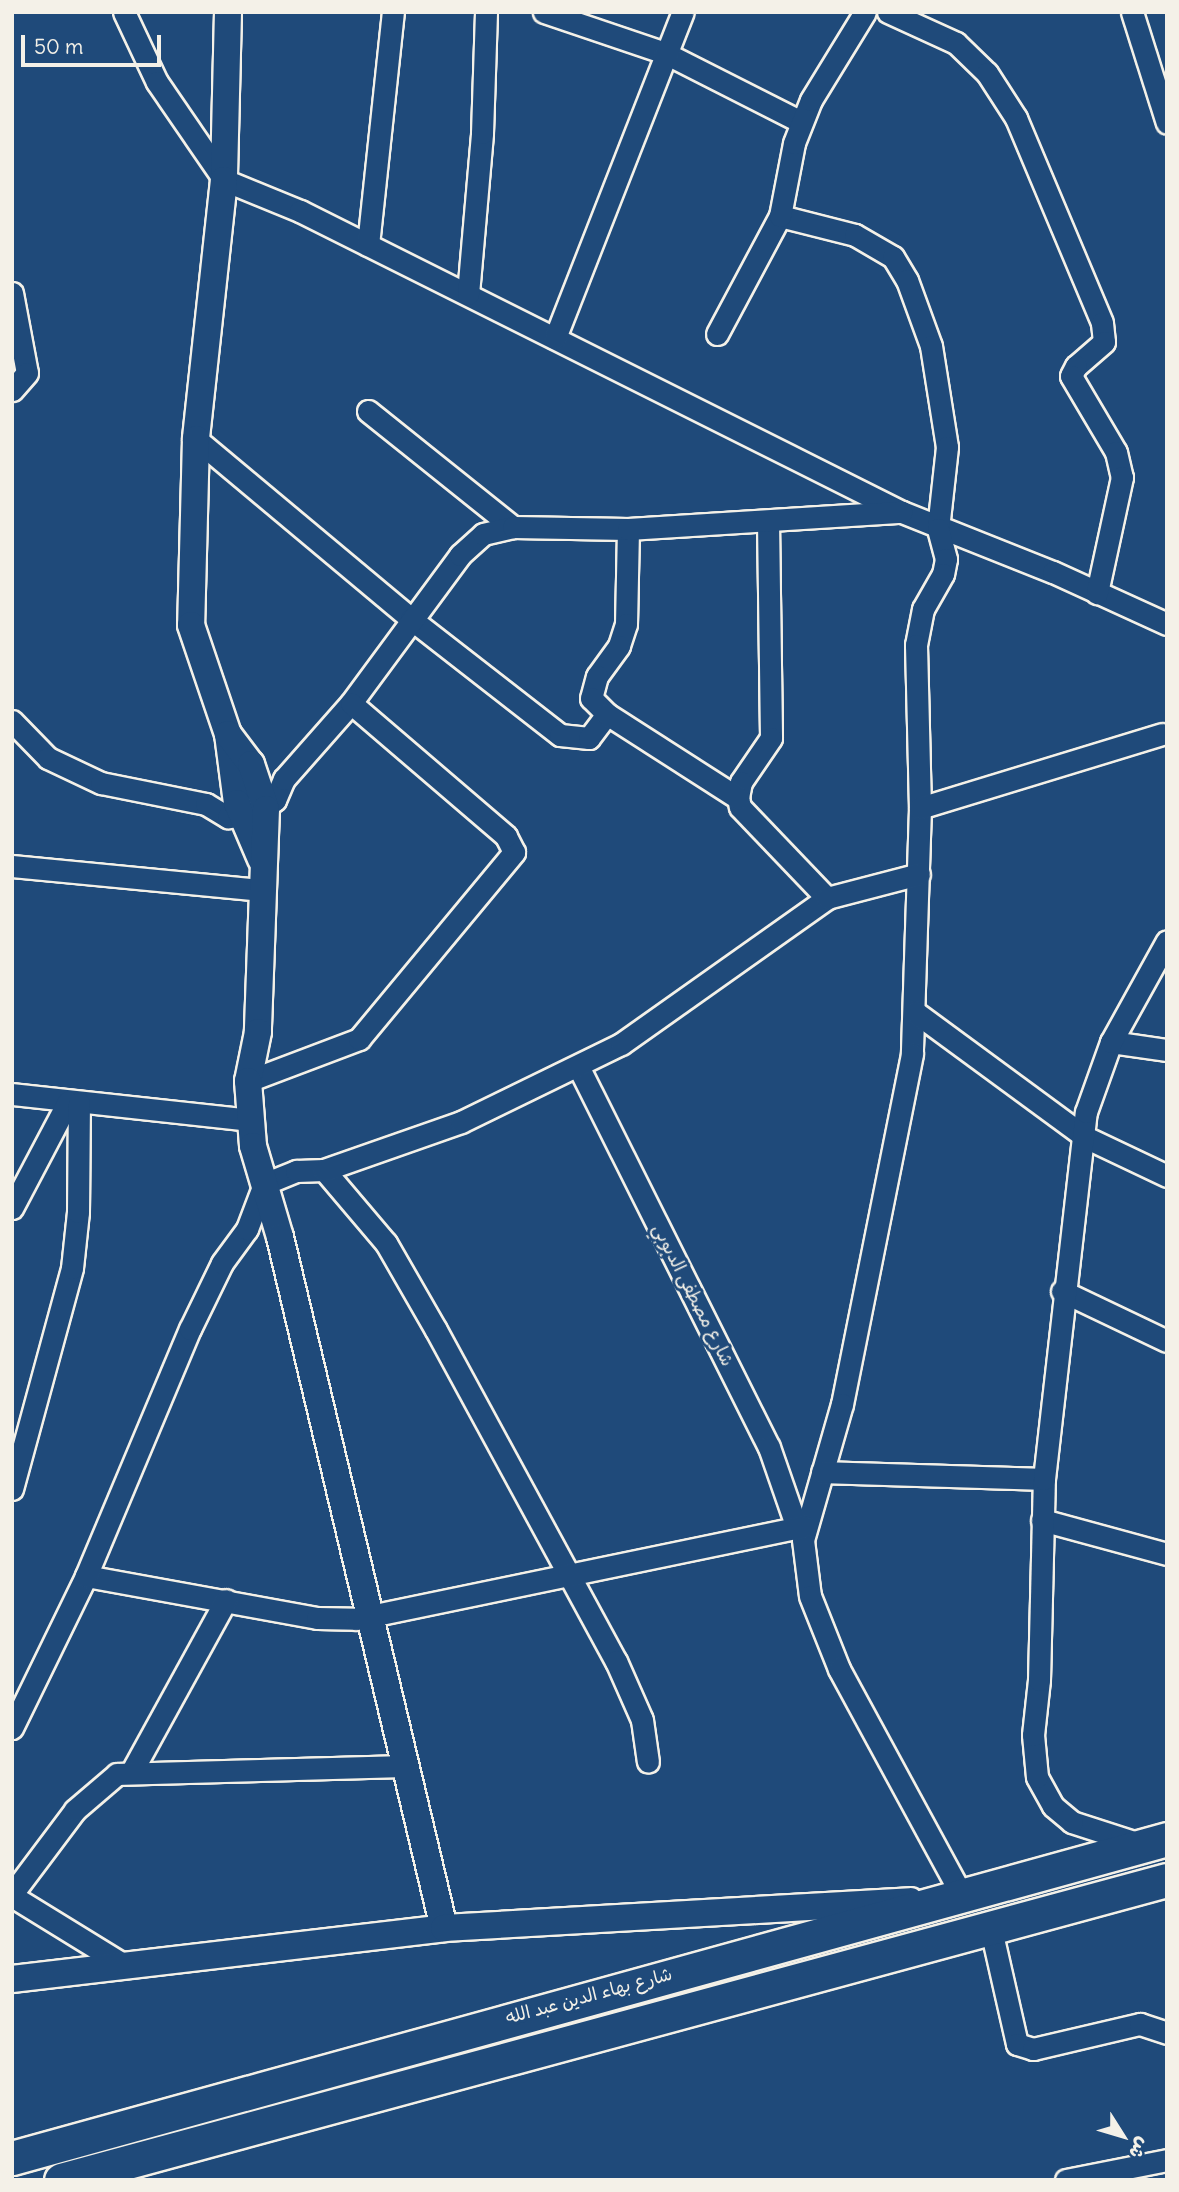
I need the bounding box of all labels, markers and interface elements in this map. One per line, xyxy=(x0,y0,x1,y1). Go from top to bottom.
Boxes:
scale bar xyxy=(24,21,164,65)
text: 50 m xyxy=(34,33,83,60)
street label: شارع مصطفى الدبوبي xyxy=(648,1220,738,1370)
street label: شارع بهاء الدين عبد الله xyxy=(503,1963,675,2029)
north arrow xyxy=(1088,2101,1158,2171)
text: ش xyxy=(1124,2133,1156,2164)

